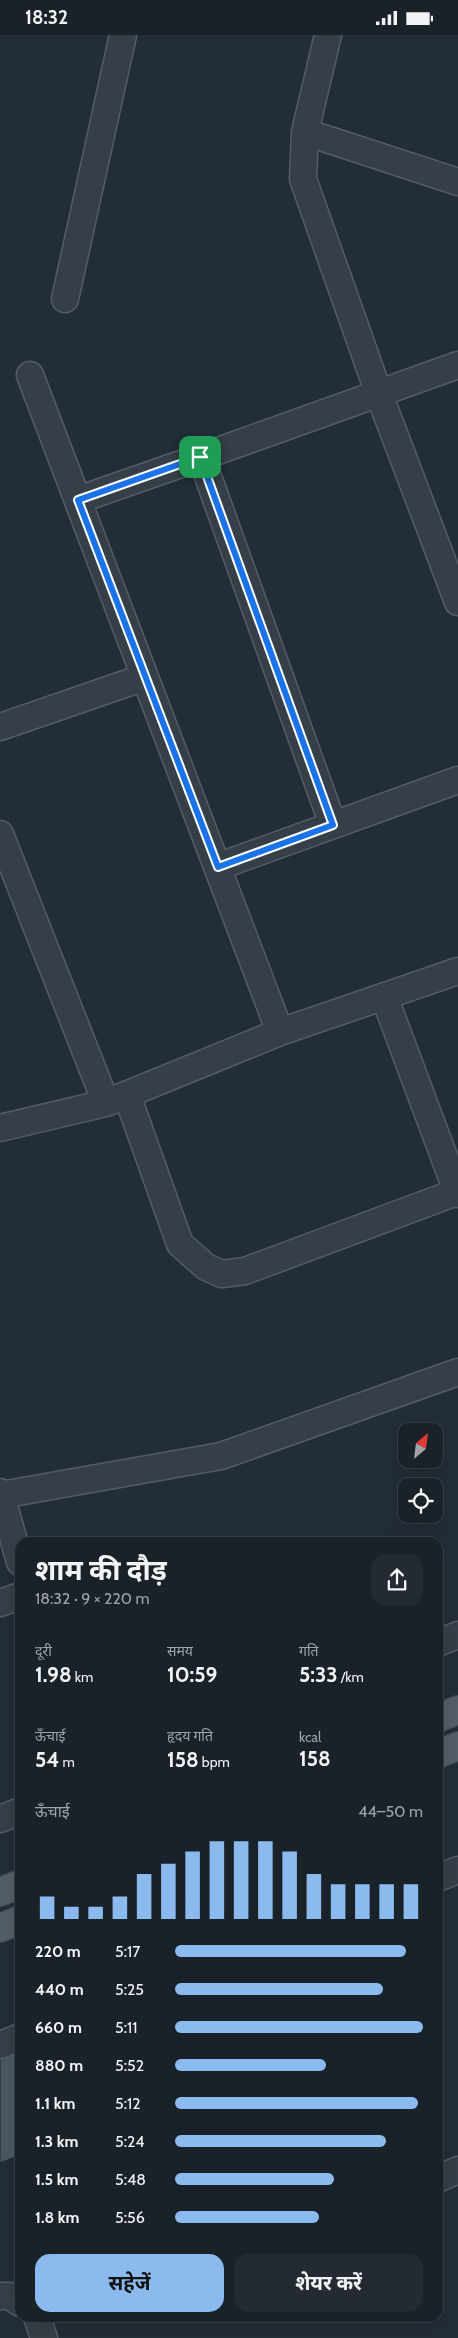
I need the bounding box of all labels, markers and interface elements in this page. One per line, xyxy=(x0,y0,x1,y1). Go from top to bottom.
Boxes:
text: 18:32 xyxy=(25,6,68,29)
pin xyxy=(179,436,221,478)
icon: arrive xyxy=(186,443,214,471)
north arrow xyxy=(398,1423,442,1467)
map controls xyxy=(398,1423,443,1523)
button: locate xyxy=(398,1478,443,1523)
text: शाम की दौड़ xyxy=(35,1553,167,1587)
button: share xyxy=(371,1554,423,1606)
text: 18:32 · 9 × 220 m xyxy=(35,1589,150,1608)
text: दूरी xyxy=(35,1642,52,1660)
text: समय xyxy=(167,1642,193,1660)
text: गति xyxy=(299,1642,319,1660)
text: 1.98 xyxy=(35,1662,72,1687)
text: 10:59 xyxy=(167,1662,217,1687)
text: 5:33 xyxy=(299,1662,338,1687)
text: km xyxy=(72,1668,93,1686)
text: /km xyxy=(338,1668,364,1686)
text: ऊँचाई xyxy=(35,1727,65,1745)
text: हृदय गति xyxy=(167,1727,213,1745)
text: kcal xyxy=(299,1728,321,1746)
text: 158 xyxy=(299,1746,331,1771)
text: 54 xyxy=(35,1747,59,1772)
text: 158 xyxy=(167,1747,199,1772)
text: m xyxy=(59,1753,75,1771)
text: bpm xyxy=(199,1753,230,1771)
text: ऊँचाई xyxy=(35,1802,70,1821)
text: 44–50 m xyxy=(358,1802,423,1821)
text: 220 m xyxy=(35,1942,81,1961)
text: 5:17 xyxy=(115,1942,140,1961)
text: 440 m xyxy=(35,1980,84,1999)
text: 5:25 xyxy=(115,1980,144,1999)
text: 660 m xyxy=(35,2018,82,2037)
text: 5:11 xyxy=(115,2018,137,2037)
text: 880 m xyxy=(35,2056,83,2075)
text: 5:52 xyxy=(115,2056,144,2075)
text: 1.1 km xyxy=(35,2094,75,2113)
text: 5:12 xyxy=(115,2094,141,2113)
text: 1.3 km xyxy=(35,2132,78,2151)
text: 5:24 xyxy=(115,2132,145,2151)
text: 1.5 km xyxy=(35,2170,78,2189)
text: 5:48 xyxy=(115,2170,146,2189)
text: 1.8 km xyxy=(35,2208,79,2227)
text: 5:56 xyxy=(115,2208,145,2227)
button: सहेजें xyxy=(35,2254,224,2312)
button: शेयर करें xyxy=(234,2254,423,2312)

